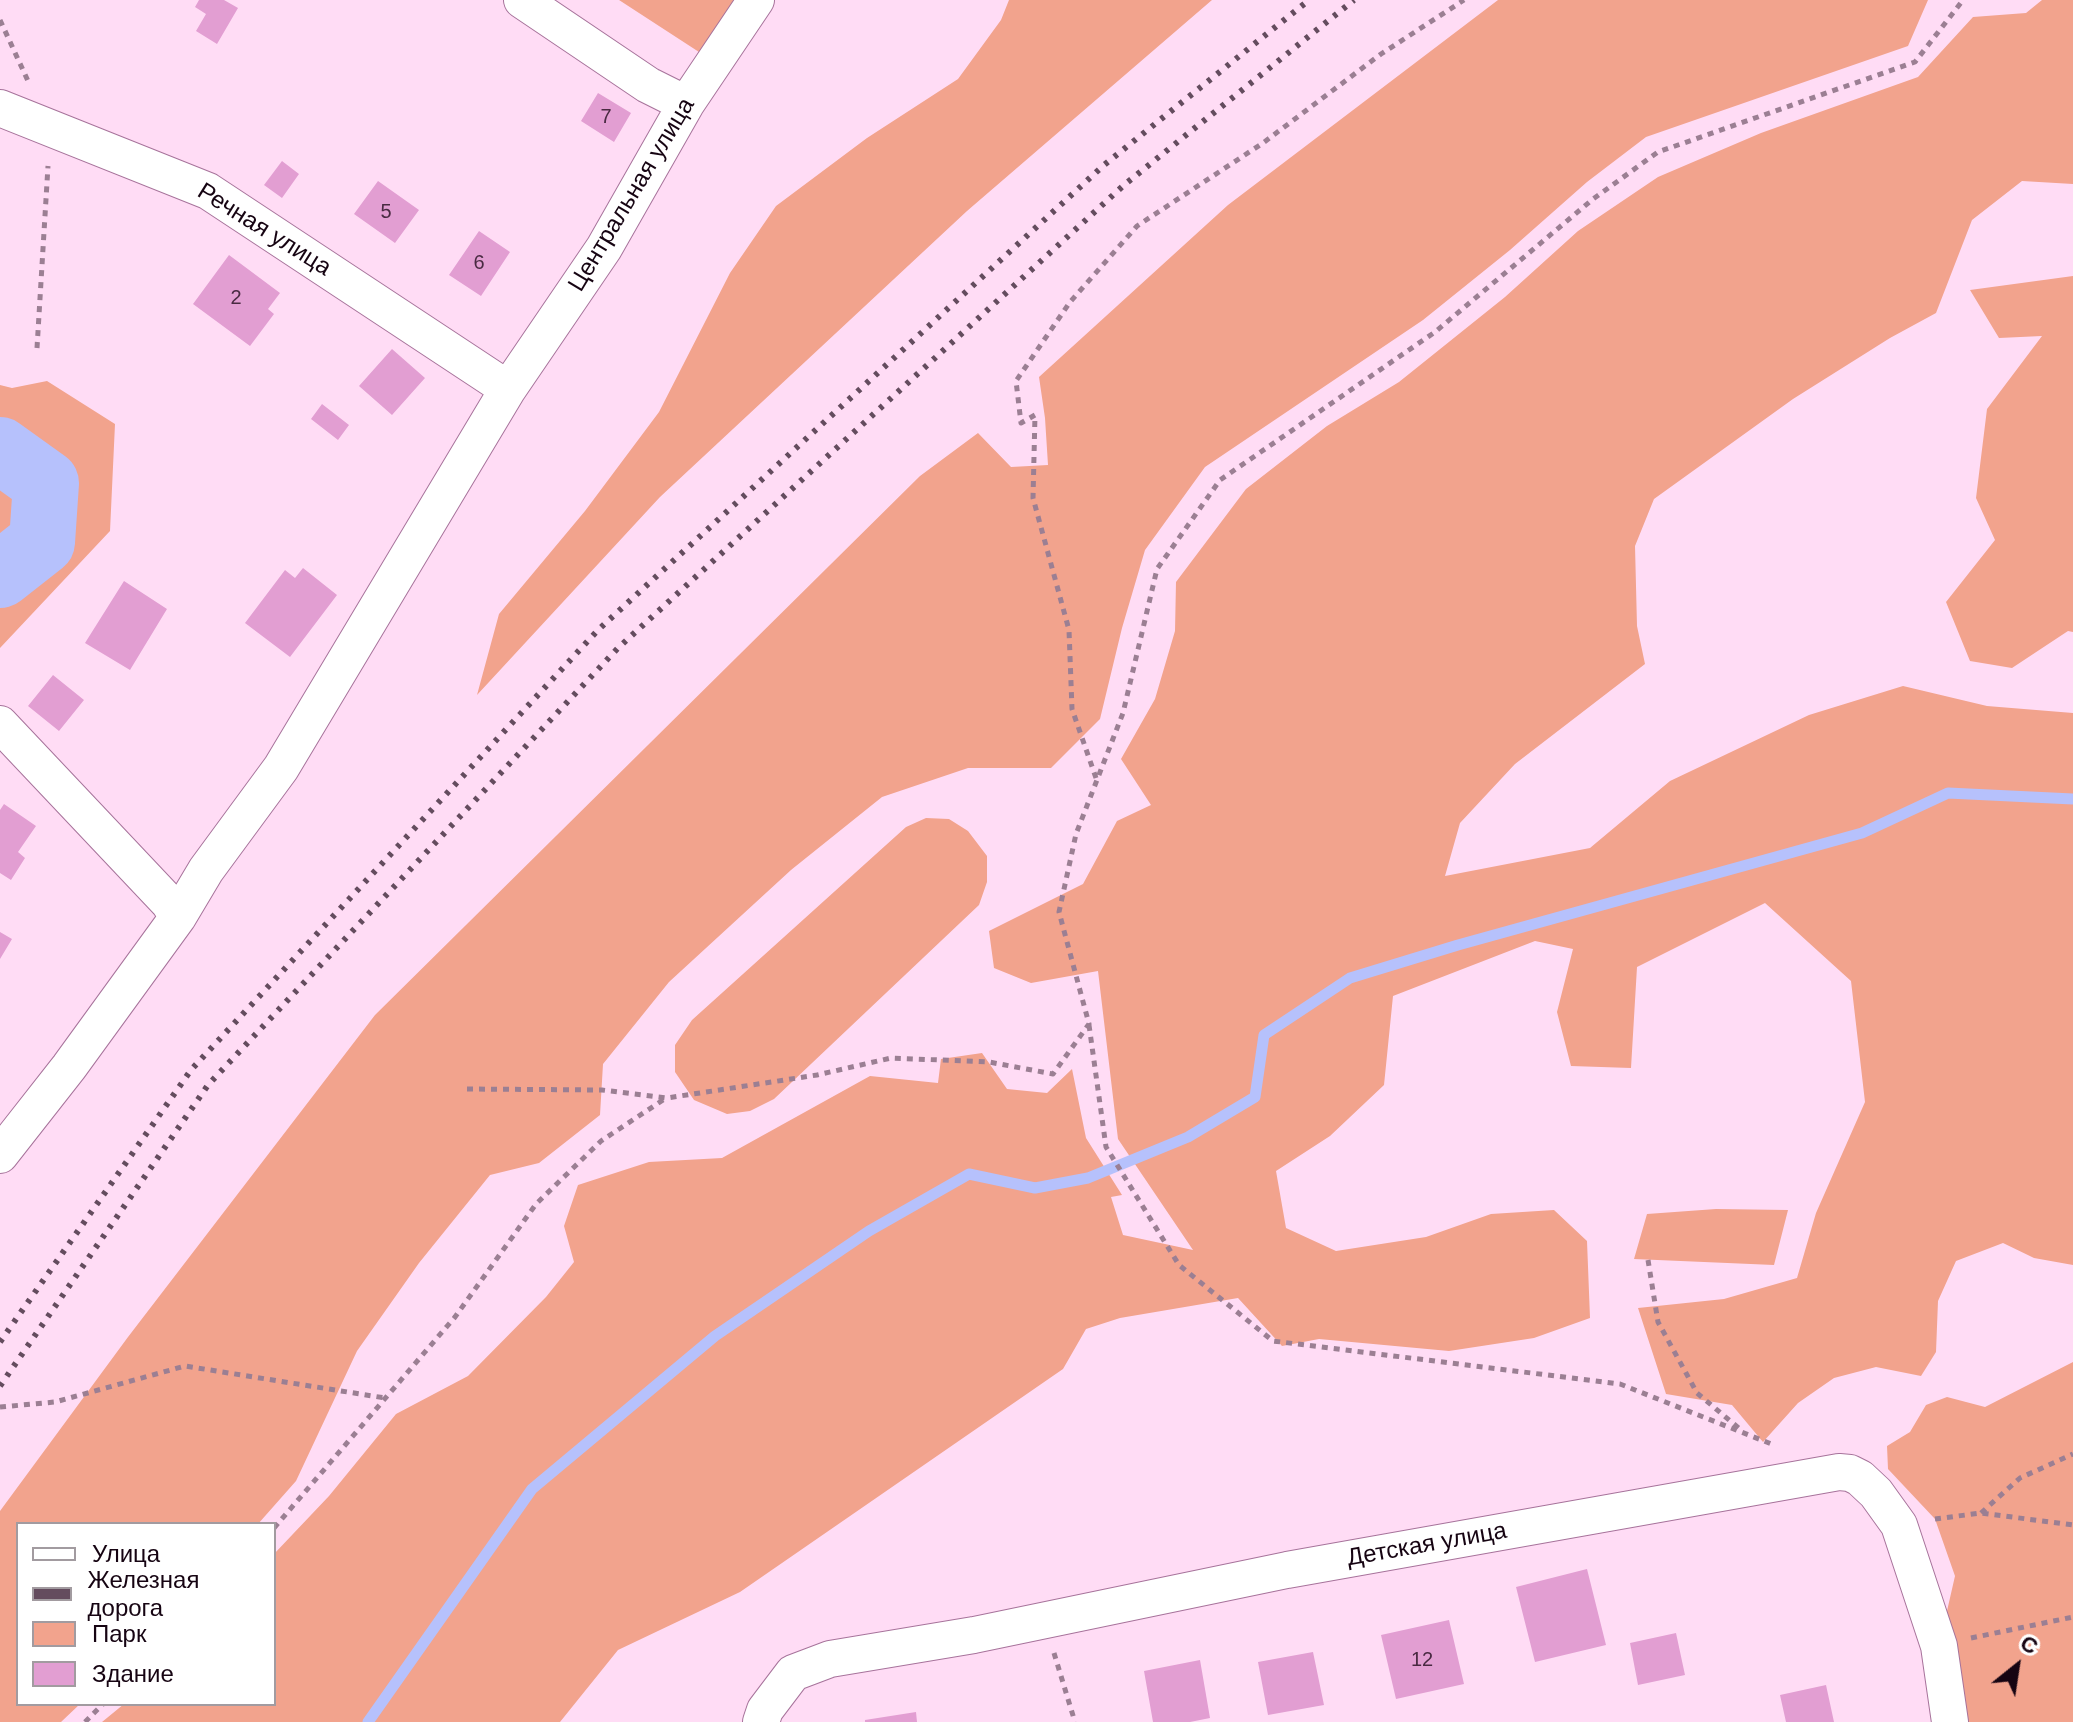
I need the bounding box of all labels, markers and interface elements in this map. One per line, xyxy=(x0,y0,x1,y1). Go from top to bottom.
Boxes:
street label: Центральная улица xyxy=(563,93,701,297)
house number: 7 xyxy=(600,105,612,129)
street label: Речная улица xyxy=(192,177,336,283)
house number: 5 xyxy=(380,200,392,224)
house number: 6 xyxy=(473,251,485,275)
house number: 2 xyxy=(230,286,242,310)
street label: Детская улица xyxy=(1345,1517,1509,1573)
legend xyxy=(16,1522,276,1706)
text: Улица xyxy=(92,1540,160,1567)
text: Железная дорога xyxy=(88,1566,199,1621)
text: Парк xyxy=(92,1620,146,1647)
north arrow xyxy=(1977,1626,2057,1706)
text: С xyxy=(2016,1630,2042,1660)
house number: 12 xyxy=(1411,1648,1433,1672)
text: Здание xyxy=(92,1660,174,1687)

